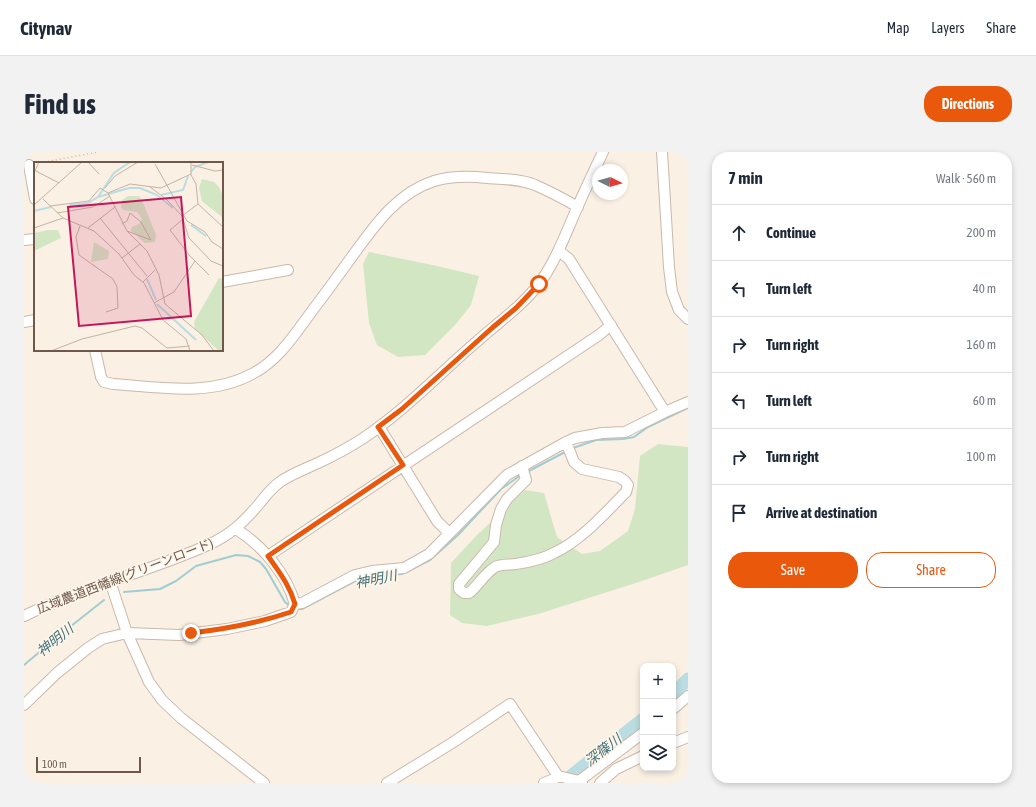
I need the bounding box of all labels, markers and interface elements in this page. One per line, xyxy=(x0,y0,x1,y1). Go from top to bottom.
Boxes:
text: Citynav xyxy=(20,17,72,39)
text: Map xyxy=(887,20,909,36)
text: Layers xyxy=(931,20,964,36)
text: Share xyxy=(986,20,1016,36)
button: Directions xyxy=(924,86,1012,122)
text: Find us xyxy=(24,88,96,120)
inset map xyxy=(34,162,223,351)
north arrow xyxy=(592,164,628,200)
text: 7 min xyxy=(728,168,763,188)
text: Walk · 560 m xyxy=(936,171,996,186)
icon: ahead xyxy=(728,222,750,244)
text: Continue xyxy=(766,224,816,241)
text: 200 m xyxy=(967,225,996,240)
route start xyxy=(530,275,548,293)
icon: left xyxy=(728,278,750,300)
text: Turn left xyxy=(766,280,812,297)
text: 40 m xyxy=(973,281,996,296)
icon: right xyxy=(728,334,750,356)
text: Turn right xyxy=(766,336,819,353)
text: 160 m xyxy=(967,337,996,352)
icon: left xyxy=(728,390,750,412)
text: Turn left xyxy=(766,392,812,409)
text: 60 m xyxy=(973,393,996,408)
icon: right xyxy=(728,446,750,468)
text: Turn right xyxy=(766,448,819,465)
text: 100 m xyxy=(967,449,996,464)
icon: arrive xyxy=(728,502,750,524)
text: Arrive at destination xyxy=(766,504,877,521)
street label: 広域農道西幡線(グリーンロード) xyxy=(35,535,215,617)
button: Save xyxy=(728,552,858,588)
button: Share xyxy=(866,552,996,588)
water label: 神明川 xyxy=(354,567,400,591)
water label: 神明川 xyxy=(34,619,78,659)
route end xyxy=(182,624,200,642)
map controls xyxy=(640,663,676,771)
button: + xyxy=(640,663,676,699)
button: − xyxy=(640,699,676,735)
water label: 深篠川 xyxy=(582,730,626,769)
button: layers xyxy=(640,735,676,771)
scale bar xyxy=(36,755,141,774)
text: 100 m xyxy=(42,758,67,770)

